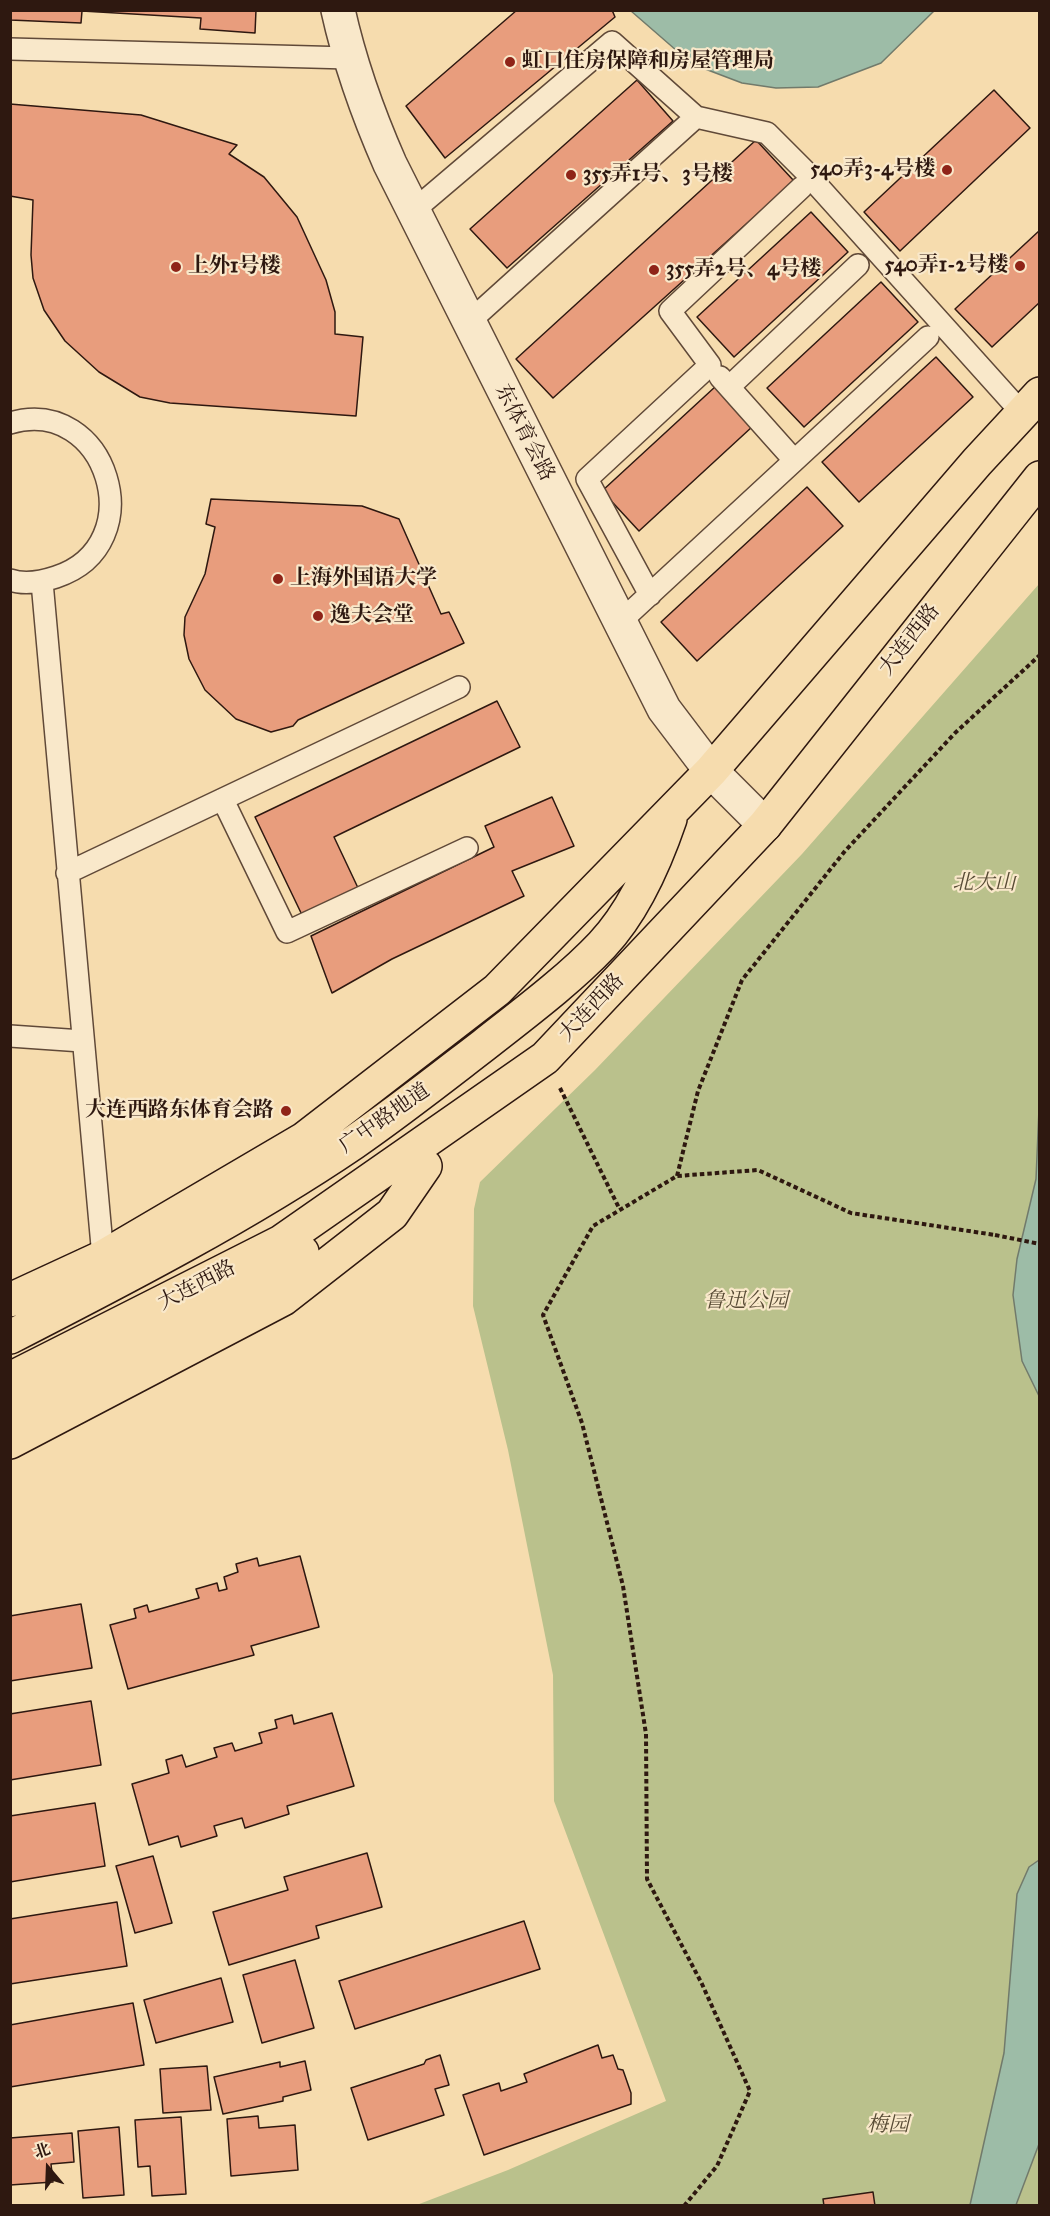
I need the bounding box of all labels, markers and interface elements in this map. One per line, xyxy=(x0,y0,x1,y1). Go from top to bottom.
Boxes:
place label: 虹口住房保障和房屋管理局 xyxy=(522,49,774,75)
marker: 虹口住房保障和房屋管理局 xyxy=(503,55,517,69)
place label: 540弄3-4号楼 xyxy=(810,157,935,183)
place label: 355弄1号、3号楼 xyxy=(583,162,733,188)
marker: 540弄3-4号楼 xyxy=(940,163,954,177)
marker: 355弄1号、3号楼 xyxy=(564,168,578,182)
place label: 540弄1-2号楼 xyxy=(885,253,1008,279)
place label: 上外1号楼 xyxy=(188,254,280,280)
place label: 355弄2号、4号楼 xyxy=(666,257,821,283)
marker: 540弄1-2号楼 xyxy=(1013,259,1027,273)
marker: 上外1号楼 xyxy=(169,260,183,274)
marker: 355弄2号、4号楼 xyxy=(647,263,661,277)
street label: 东体育会路 xyxy=(489,381,559,485)
place label: 上海外国语大学 xyxy=(290,566,437,592)
marker: 上海外国语大学 xyxy=(271,572,285,586)
street label: 大连西路 xyxy=(874,599,946,681)
place label: 逸夫会堂 xyxy=(330,603,414,629)
marker: 逸夫会堂 xyxy=(311,609,325,623)
park label: 北大山 xyxy=(953,871,1015,897)
street label: 大连西路 xyxy=(554,969,630,1047)
street label: 广中路地道 xyxy=(335,1079,435,1159)
place label: 大连西路东体育会路 xyxy=(85,1098,274,1124)
marker: 大连西路东体育会路 xyxy=(279,1104,293,1118)
street label: 大连西路 xyxy=(154,1256,240,1316)
park label: 鲁迅公园 xyxy=(704,1289,788,1315)
park label: 梅园 xyxy=(867,2113,909,2139)
north arrow xyxy=(18,2138,78,2198)
text: 北 xyxy=(31,2139,53,2162)

